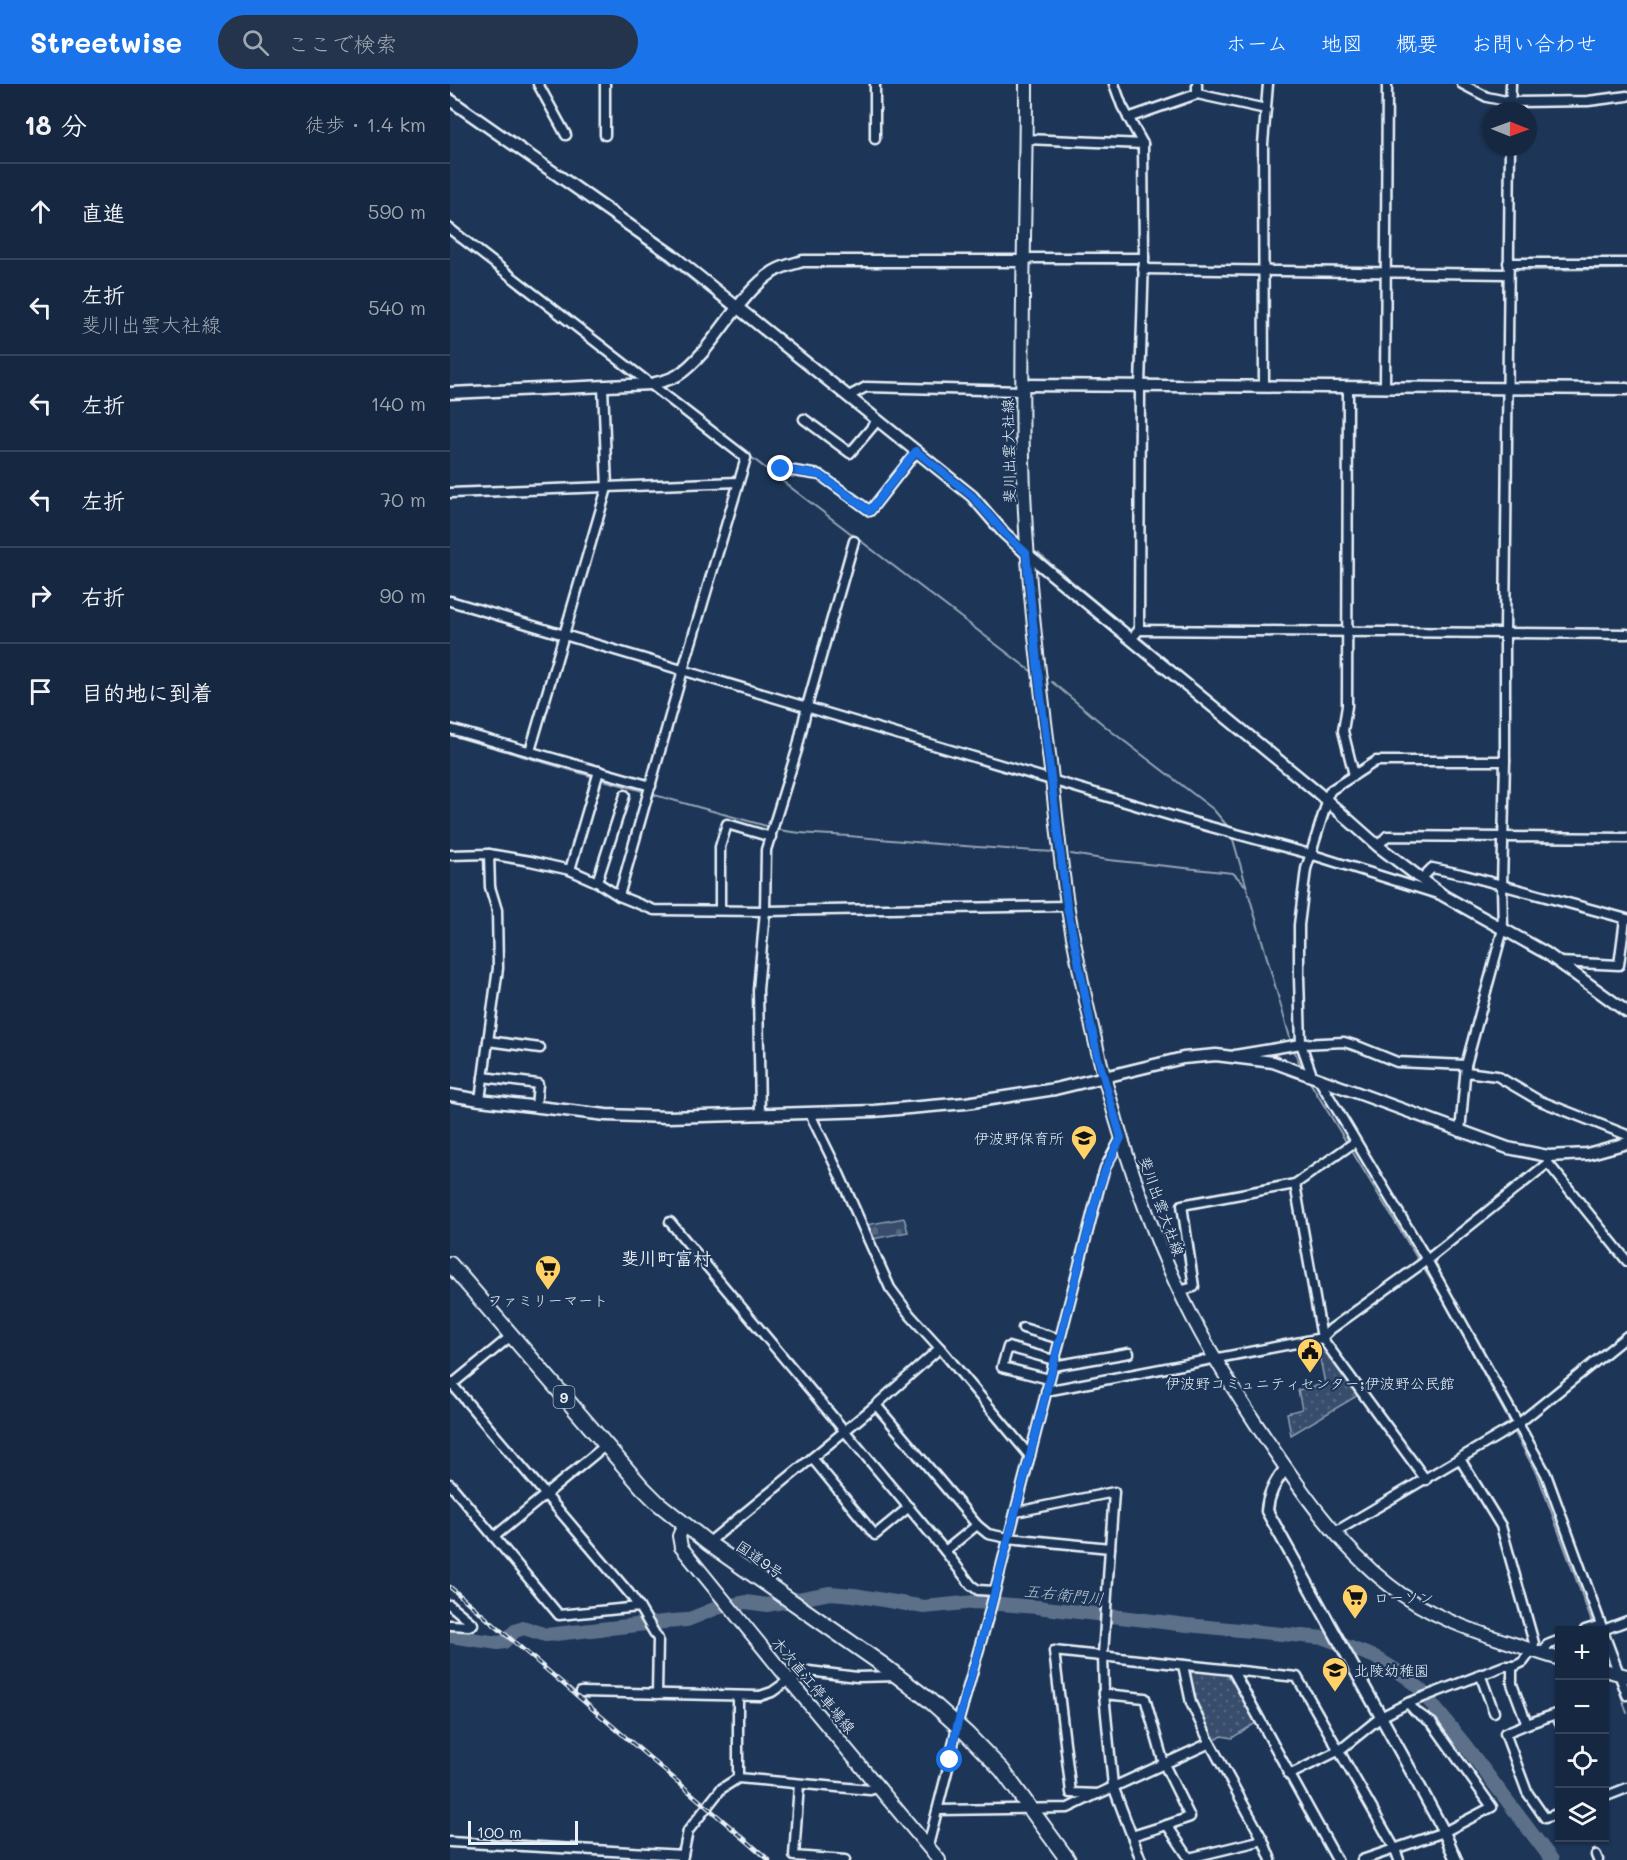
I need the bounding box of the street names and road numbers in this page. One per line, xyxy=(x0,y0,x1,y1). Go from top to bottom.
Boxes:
street label: 斐川出雲大社線 xyxy=(997,398,1019,504)
street label: 斐川出雲大社線 xyxy=(1135,1153,1189,1259)
road number: 9 xyxy=(554,1386,574,1408)
street label: 国道9号 xyxy=(732,1535,788,1583)
street label: 木次直江停車場線 xyxy=(768,1633,860,1737)

